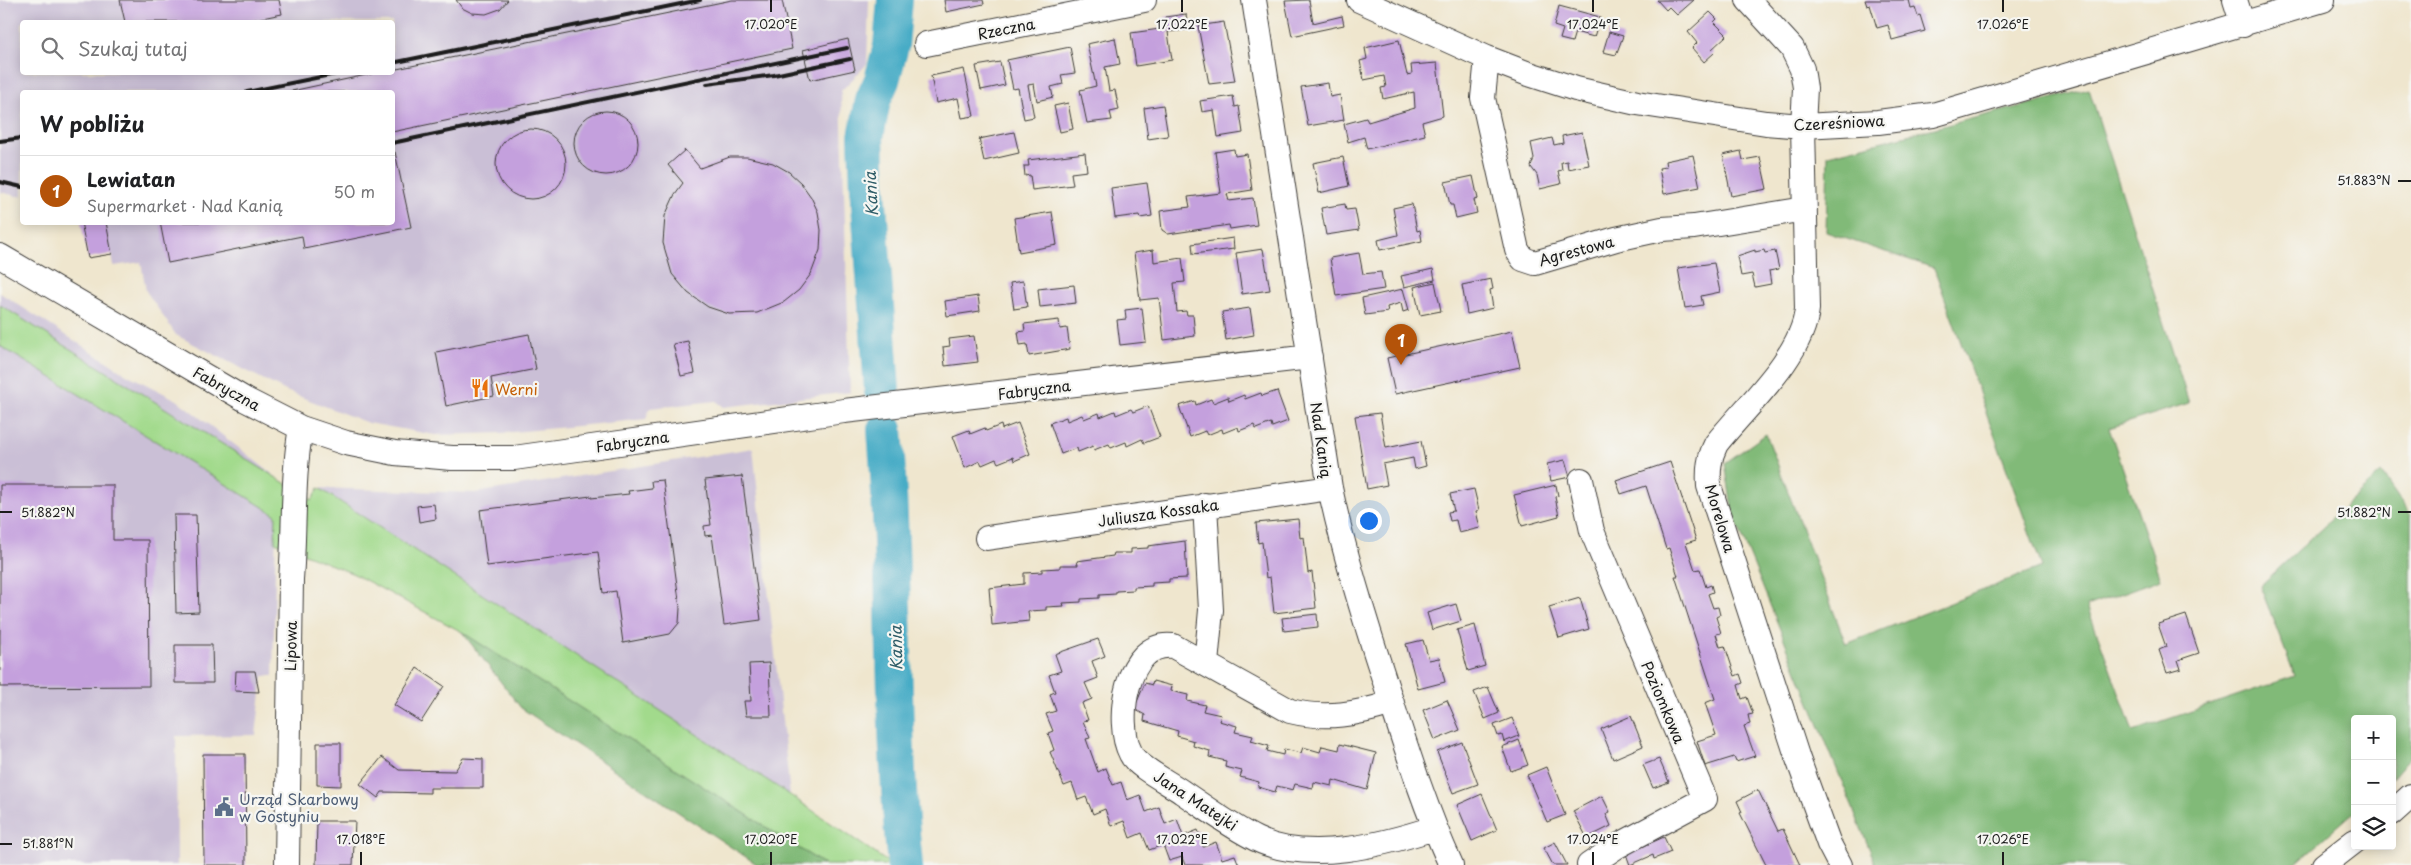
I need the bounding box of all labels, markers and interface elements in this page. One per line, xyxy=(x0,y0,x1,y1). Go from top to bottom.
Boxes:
street label: Rzeczna xyxy=(975,11,1037,45)
text: 17.020°E xyxy=(744,15,798,33)
text: 17.022°E xyxy=(1156,15,1208,33)
text: 17.024°E xyxy=(1567,15,1619,33)
text: 17.026°E xyxy=(1977,15,2029,33)
search box xyxy=(20,20,395,75)
icon: search xyxy=(38,34,66,62)
text: Szukaj tutaj xyxy=(78,34,188,62)
text: W pobliżu xyxy=(40,107,145,139)
street label: Czereśniowa xyxy=(1793,108,1886,136)
text: Lewiatan xyxy=(87,165,176,193)
water label: Kania xyxy=(857,170,883,217)
text: 51.883°N xyxy=(2337,171,2391,189)
text: 1 xyxy=(52,179,60,203)
text: 50 m xyxy=(334,179,375,203)
text: Supermarket · Nad Kanią xyxy=(87,193,283,217)
street label: Agrestowa xyxy=(1536,229,1617,271)
pin: 1 xyxy=(1385,324,1417,365)
street label: Fabryczna xyxy=(189,360,265,416)
street label: Fabryczna xyxy=(996,373,1073,405)
restaurant icon: Werni xyxy=(469,377,491,399)
place label: Werni xyxy=(495,377,538,400)
street label: Nad Kanią xyxy=(1305,401,1339,480)
street label: Fabryczna xyxy=(594,424,671,458)
street label: Morelowa xyxy=(1700,481,1742,556)
street label: Juliusza Kossaka xyxy=(1096,492,1221,532)
text: 51.882°N xyxy=(21,503,75,521)
text: 51.882°N xyxy=(2337,503,2391,521)
your location xyxy=(1356,508,1382,534)
street label: Lipowa xyxy=(278,620,302,671)
water label: Kania xyxy=(883,624,907,671)
street label: Poziomkowa xyxy=(1636,657,1692,748)
map controls xyxy=(2351,715,2396,850)
button: + xyxy=(2351,715,2396,760)
button: − xyxy=(2351,760,2396,805)
street label: Jana Matejki xyxy=(1149,764,1243,836)
place label: Urząd Skarbowy w Gostyniu xyxy=(239,787,359,827)
public building icon: Urząd Skarbowy w Gostyniu xyxy=(213,796,235,818)
button: layers xyxy=(2351,805,2396,850)
text: 17.018°E xyxy=(336,830,386,848)
text: 17.020°E xyxy=(744,830,798,848)
text: 17.022°E xyxy=(1156,830,1208,848)
text: 17.024°E xyxy=(1567,830,1619,848)
text: 17.026°E xyxy=(1977,830,2029,848)
text: 51.881°N xyxy=(22,834,74,852)

